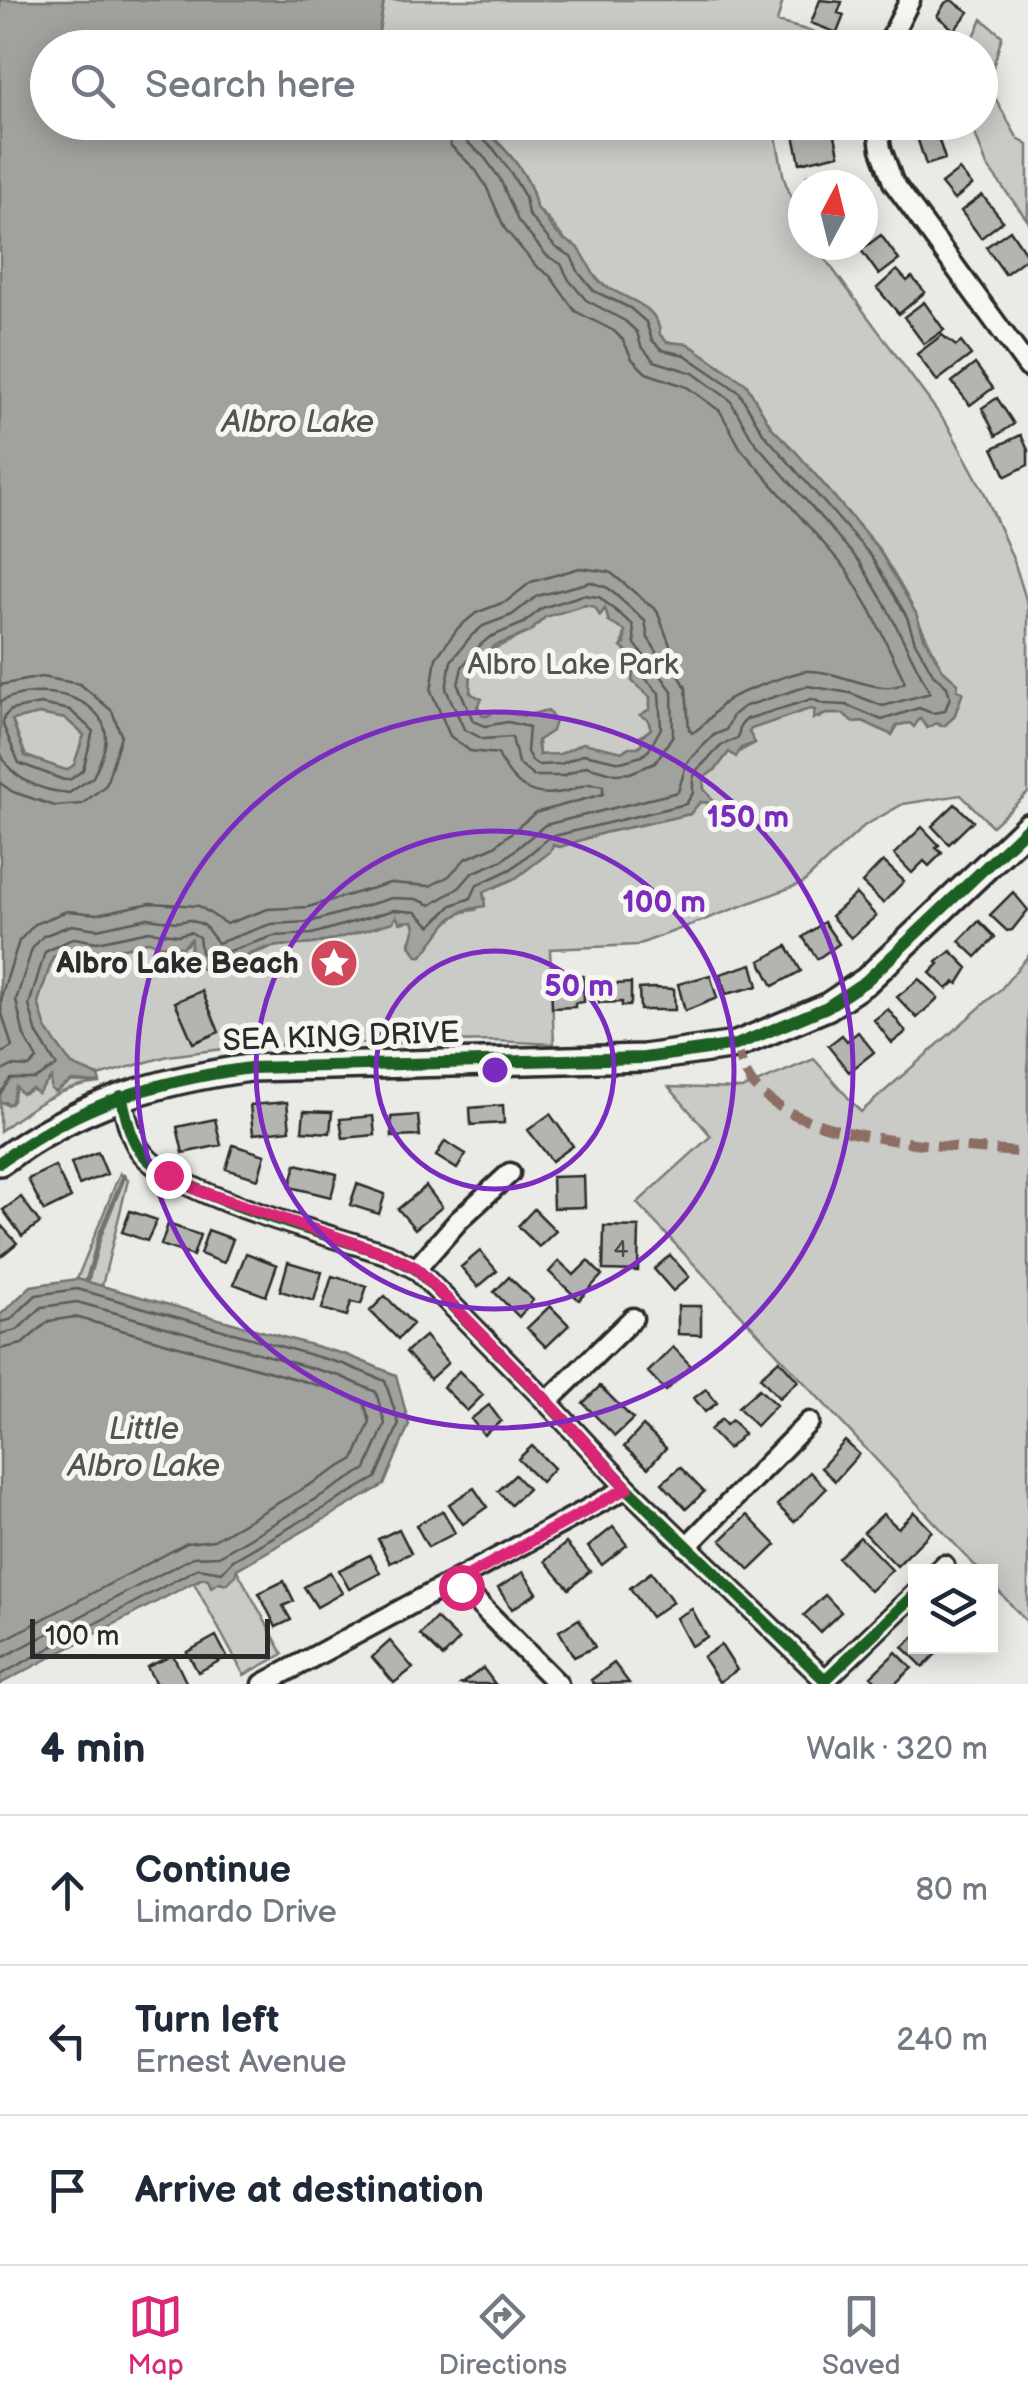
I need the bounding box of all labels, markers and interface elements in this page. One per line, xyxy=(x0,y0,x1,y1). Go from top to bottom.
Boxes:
search box xyxy=(30,30,998,140)
icon: search xyxy=(65,58,120,113)
text: Search here xyxy=(145,63,356,108)
north arrow xyxy=(788,170,878,260)
water label: Albro Lake xyxy=(220,403,374,442)
park label: Albro Lake Park xyxy=(468,647,679,683)
text: 150 m xyxy=(707,800,789,836)
text: 100 m xyxy=(622,885,706,921)
place icon: Albro Lake Beach xyxy=(308,937,360,989)
place label: Albro Lake Beach xyxy=(55,946,299,982)
text: 50 m xyxy=(544,969,614,1005)
street label: SEA KING DRIVE xyxy=(222,1015,460,1059)
centre of rings xyxy=(477,1052,513,1088)
route end xyxy=(146,1153,192,1199)
house number: 4 xyxy=(613,1234,629,1265)
water label: Little Albro Lake xyxy=(66,1410,220,1486)
map controls xyxy=(908,1564,998,1654)
button: layers xyxy=(908,1564,998,1654)
route start xyxy=(439,1565,485,1611)
scale bar xyxy=(30,1614,270,1658)
text: 100 m xyxy=(45,1620,119,1653)
text: 4 min xyxy=(40,1724,146,1775)
text: Walk · 320 m xyxy=(806,1730,988,1769)
text: Continue xyxy=(135,1848,291,1893)
icon: ahead xyxy=(40,1863,95,1918)
text: 80 m xyxy=(915,1871,988,1910)
text: Limardo Drive xyxy=(135,1893,337,1932)
text: Turn left xyxy=(135,1998,279,2043)
icon: left xyxy=(40,2013,95,2068)
text: 240 m xyxy=(896,2021,988,2060)
text: Ernest Avenue xyxy=(135,2043,346,2082)
icon: arrive xyxy=(40,2163,95,2218)
text: Arrive at destination xyxy=(135,2168,484,2213)
tab: Map xyxy=(127,2289,184,2382)
tab: Directions xyxy=(438,2289,567,2382)
tab: Saved xyxy=(822,2289,901,2382)

